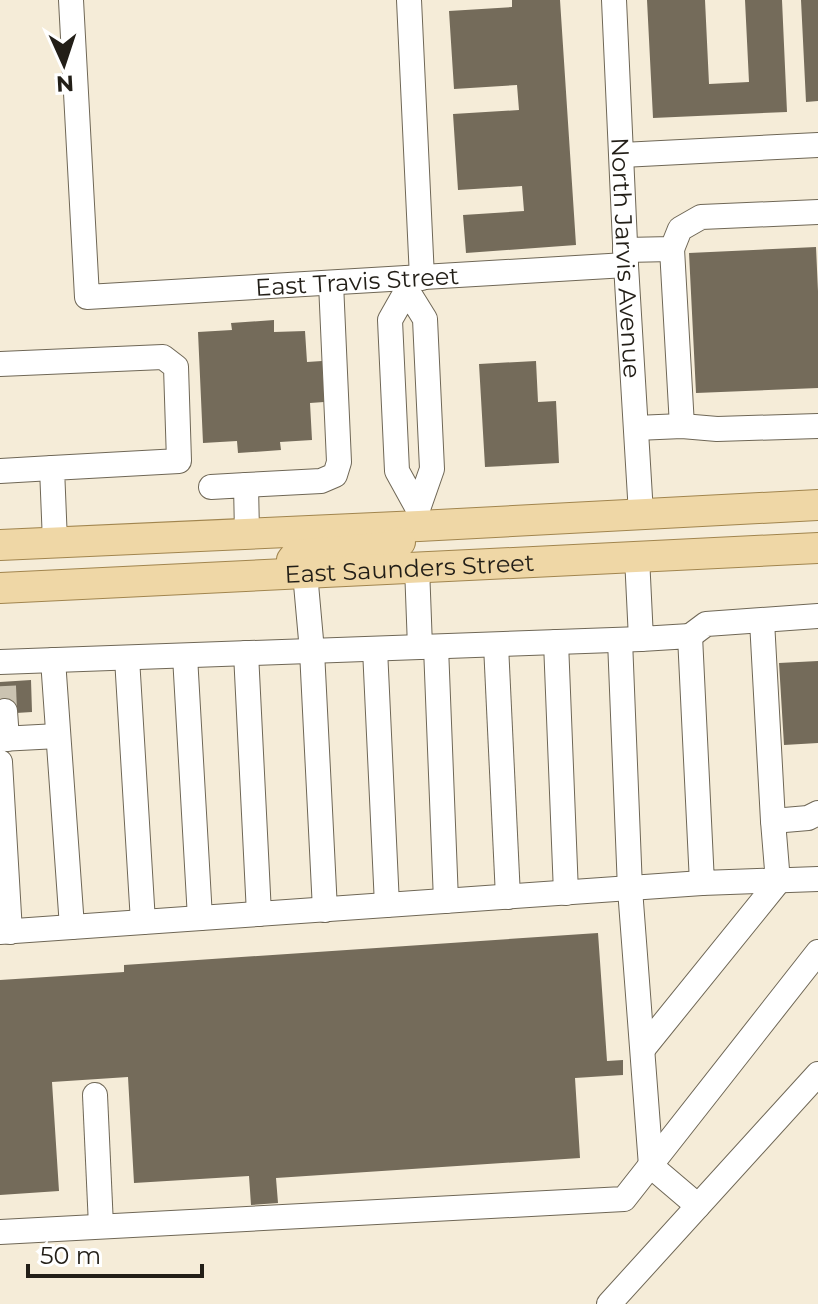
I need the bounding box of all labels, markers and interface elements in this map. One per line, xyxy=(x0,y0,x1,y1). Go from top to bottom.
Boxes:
north arrow xyxy=(24,24,104,104)
text: N xyxy=(55,70,75,97)
street label: North Jarvis Avenue xyxy=(606,137,647,379)
street label: East Travis Street xyxy=(254,260,460,301)
street label: East Saunders Street xyxy=(284,547,535,589)
scale bar xyxy=(28,1228,202,1278)
text: 50 m xyxy=(40,1241,101,1270)

